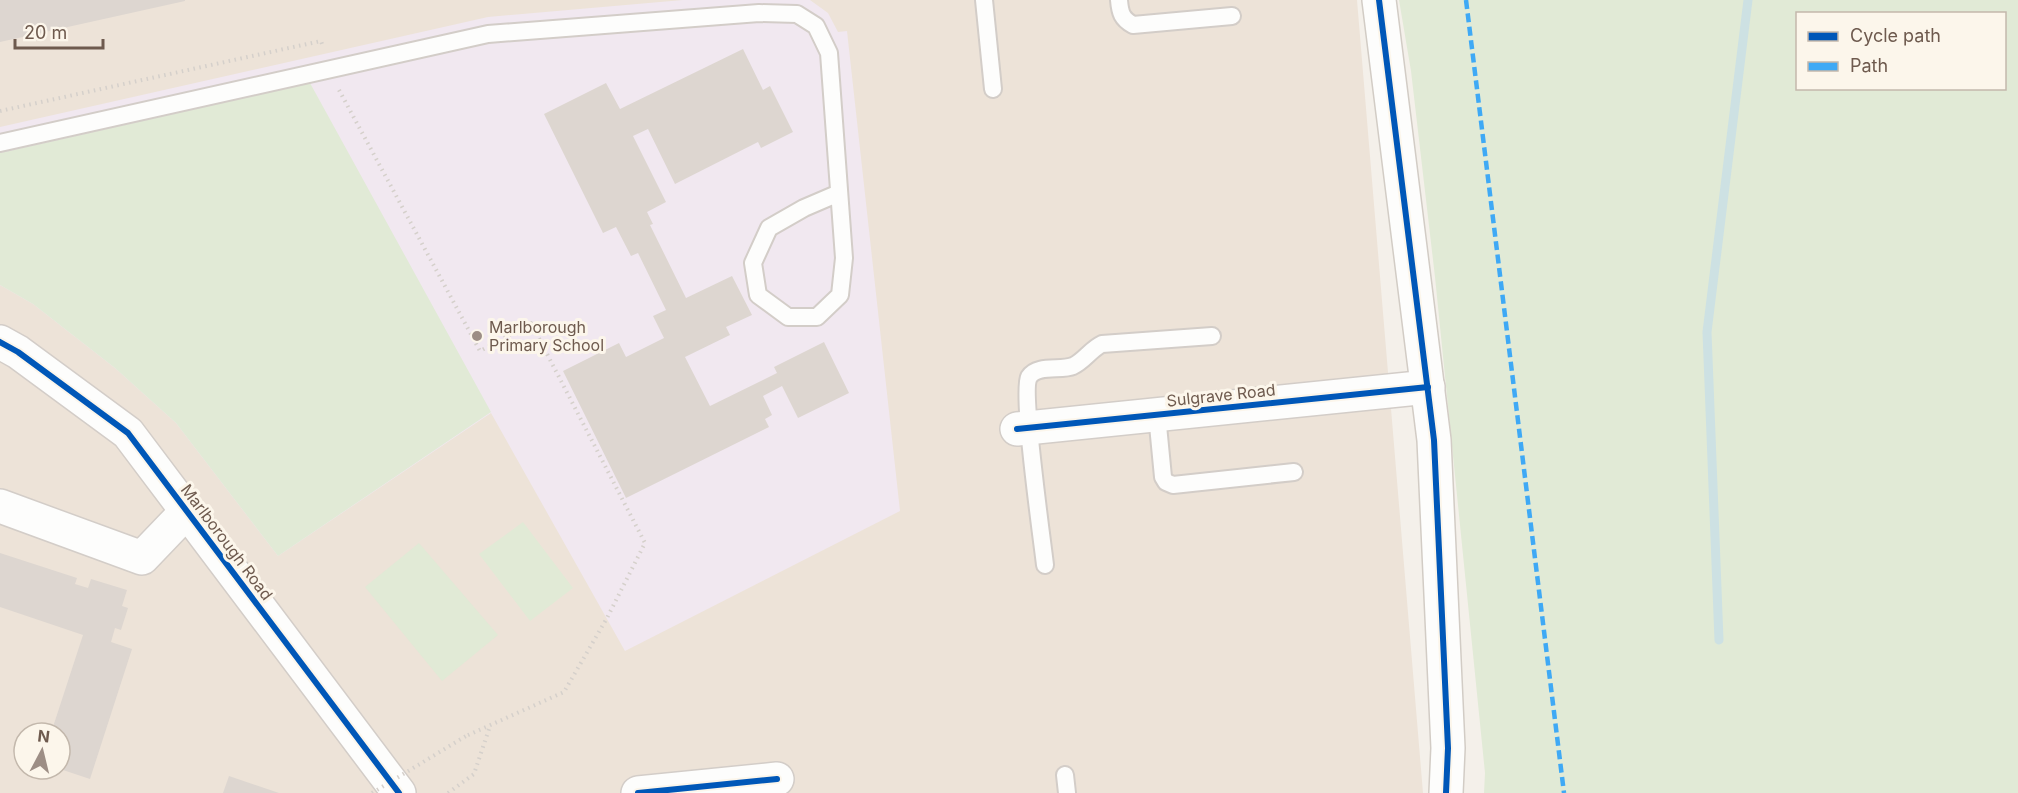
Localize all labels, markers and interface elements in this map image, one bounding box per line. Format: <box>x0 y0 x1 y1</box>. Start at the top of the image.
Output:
scale bar <box>15 12 104 50</box>
legend <box>1796 12 2006 90</box>
text: 20 m <box>24 22 67 43</box>
text: Cycle path <box>1850 25 1941 46</box>
text: Path <box>1850 55 1888 76</box>
place label: Marlborough Primary School <box>489 317 604 355</box>
marker: Marlborough Primary School <box>470 329 484 343</box>
street label: Sulgrave Road <box>1166 379 1276 411</box>
street label: Marlborough Road <box>177 480 277 604</box>
north arrow <box>12 721 72 781</box>
text: N <box>37 725 51 747</box>

